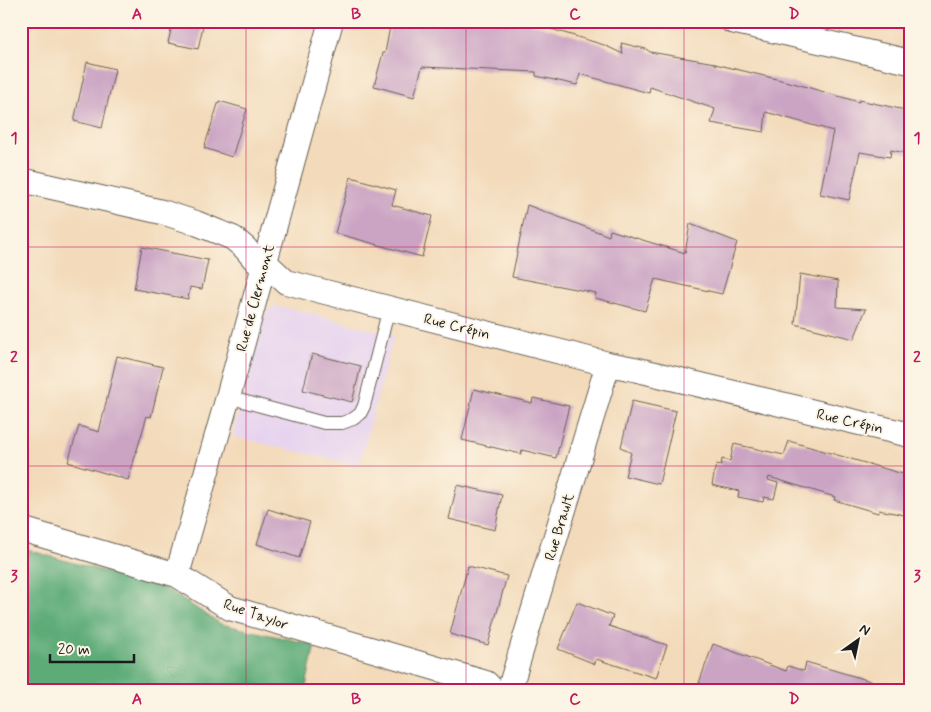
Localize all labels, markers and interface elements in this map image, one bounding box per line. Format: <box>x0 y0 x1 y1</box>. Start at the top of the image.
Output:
text: A <box>132 4 142 25</box>
text: B <box>351 4 361 25</box>
text: C <box>569 4 581 25</box>
text: D <box>788 4 800 25</box>
text: 1 <box>10 128 18 149</box>
text: 1 <box>913 128 921 149</box>
street label: Rue de Clermont <box>232 242 280 354</box>
street label: Rue Crépin <box>421 309 492 345</box>
text: 2 <box>10 347 18 368</box>
text: 2 <box>913 347 921 368</box>
street label: Rue Crépin <box>815 405 885 439</box>
street label: Rue Brault <box>540 491 580 563</box>
text: 3 <box>10 566 18 587</box>
text: 3 <box>913 566 921 587</box>
street label: Rue Taylor <box>221 595 291 635</box>
north arrow <box>834 614 884 664</box>
text: N <box>856 620 873 640</box>
scale bar <box>50 632 134 664</box>
text: 20 m <box>58 640 90 660</box>
text: A <box>132 689 142 710</box>
text: B <box>351 689 361 710</box>
text: C <box>569 689 581 710</box>
text: D <box>788 689 800 710</box>

